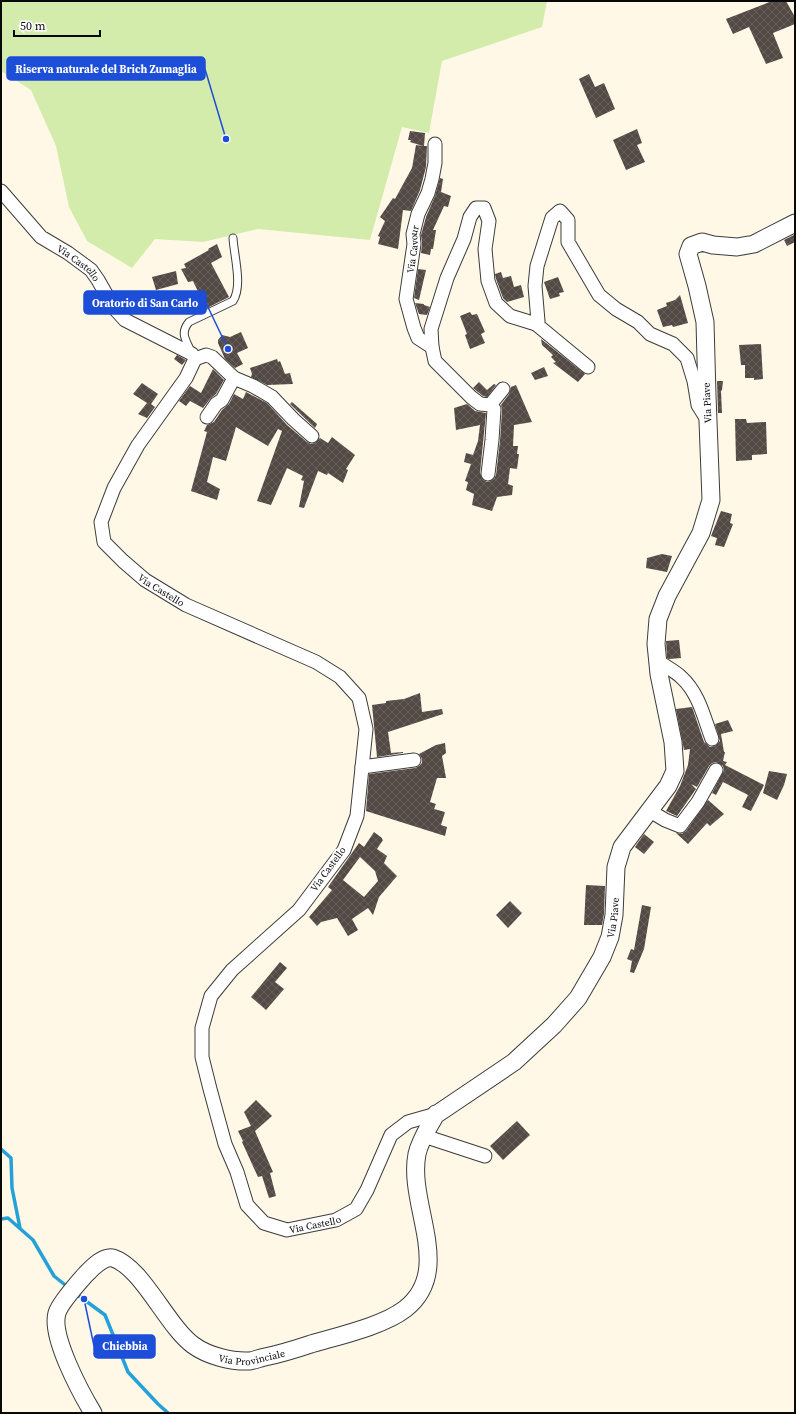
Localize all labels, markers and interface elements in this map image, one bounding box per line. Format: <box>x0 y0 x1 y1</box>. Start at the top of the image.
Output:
scale bar <box>14 12 100 38</box>
text: 50 m <box>20 18 46 34</box>
callout: Riserva naturale del Brich Zumaglia <box>7 57 205 80</box>
text: Riserva naturale del Brich Zumaglia <box>15 62 197 77</box>
street label: Via Cavour <box>403 223 422 274</box>
street label: Via Castello <box>55 242 104 284</box>
callout: Oratorio di San Carlo <box>84 291 206 314</box>
text: Oratorio di San Carlo <box>92 296 198 311</box>
street label: Via Piave <box>699 382 715 424</box>
street label: Via Castello <box>135 570 187 609</box>
street label: Via Castello <box>307 844 349 894</box>
street label: Via Piave <box>603 897 621 939</box>
street label: Via Castello <box>288 1212 344 1236</box>
callout: Chiebbia <box>94 1335 155 1358</box>
text: Chiebbia <box>102 1339 148 1354</box>
street label: Via Provinciale <box>217 1346 286 1368</box>

